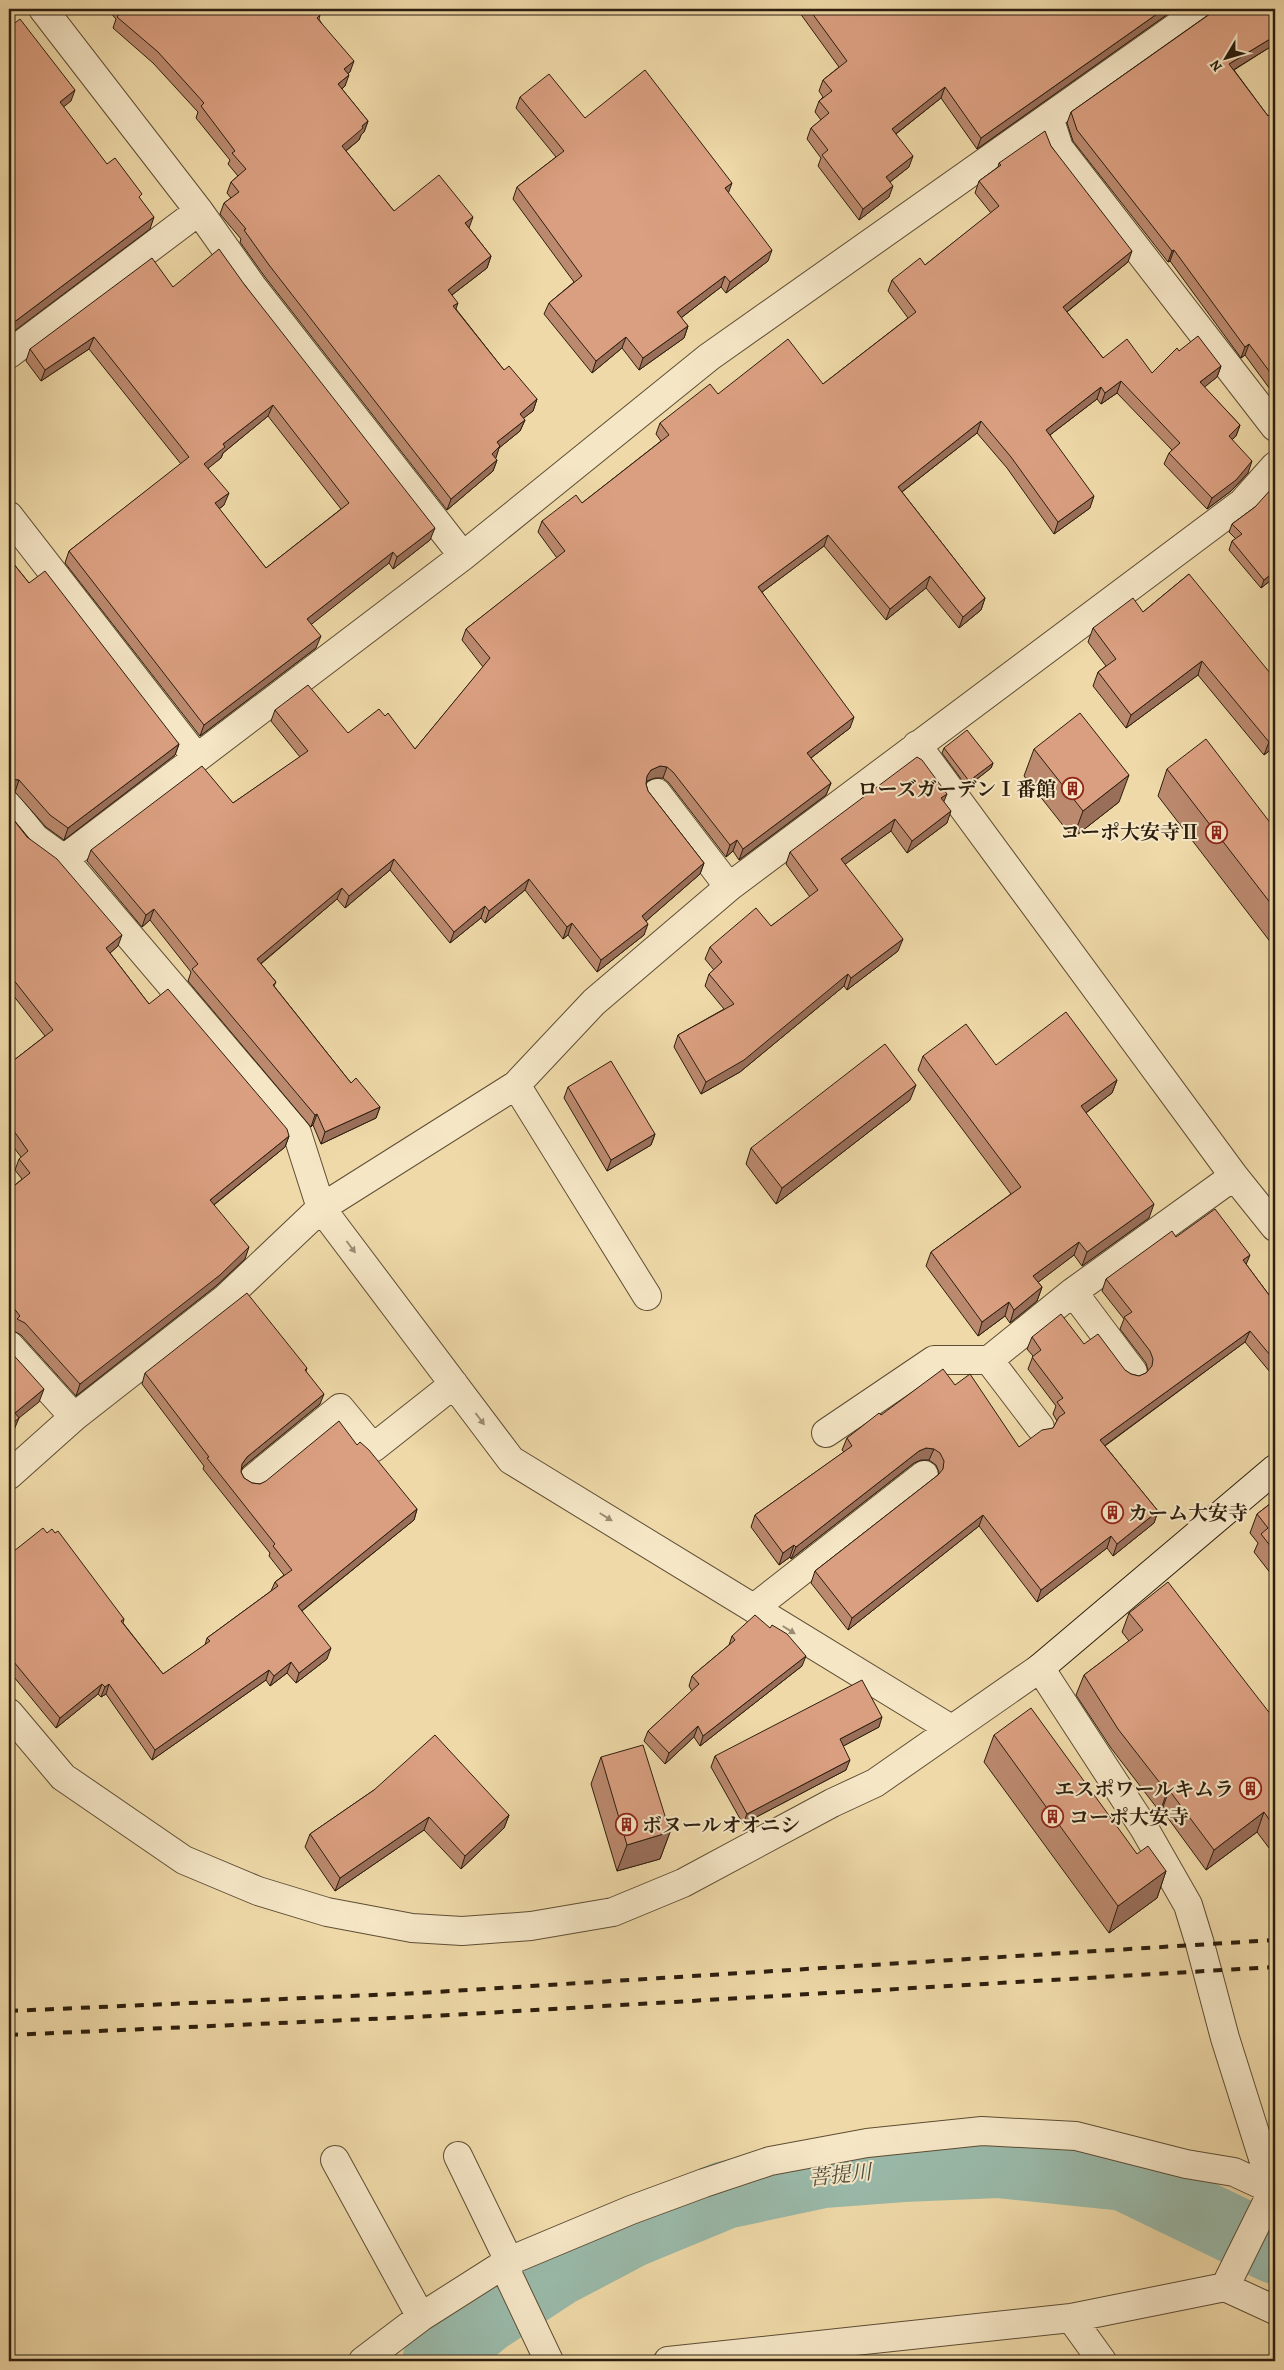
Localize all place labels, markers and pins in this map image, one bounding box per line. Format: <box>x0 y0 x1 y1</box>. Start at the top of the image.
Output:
place label: ローズガーデンⅠ番館 <box>857 776 1056 803</box>
building icon: ローズガーデンⅠ番館 <box>1060 777 1084 801</box>
place label: コーポ大安寺Ⅱ <box>1060 819 1200 846</box>
building icon: コーポ大安寺Ⅱ <box>1204 820 1228 844</box>
place label: カーム大安寺 <box>1128 1500 1248 1527</box>
building icon: カーム大安寺 <box>1100 1501 1124 1525</box>
place label: エスポワールキムラ <box>1055 1776 1234 1803</box>
building icon: エスポワールキムラ <box>1238 1777 1262 1801</box>
place label: コーポ大安寺 <box>1069 1804 1189 1831</box>
building icon: コーポ大安寺 <box>1041 1805 1065 1829</box>
place label: ボヌールオオニシ <box>642 1812 800 1839</box>
building icon: ボヌールオオニシ <box>614 1813 638 1837</box>

